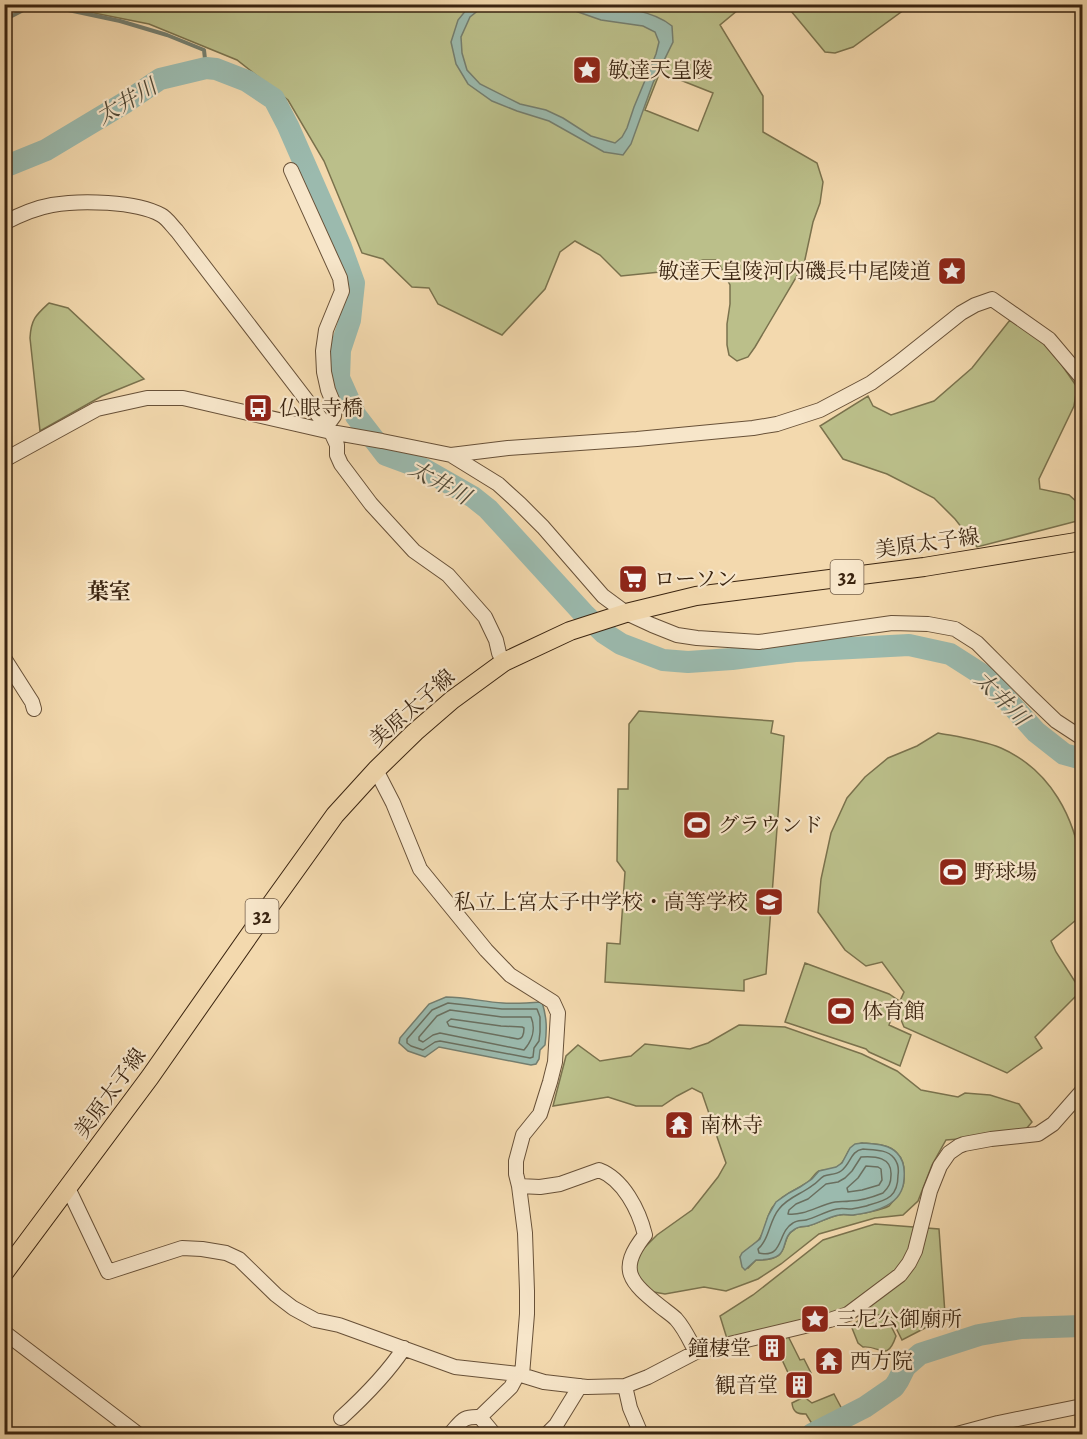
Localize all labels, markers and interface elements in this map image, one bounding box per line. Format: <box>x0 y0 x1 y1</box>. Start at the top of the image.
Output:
place icon: 敏達天皇陵 <box>571 54 603 86</box>
place label: 敏達天皇陵 <box>608 56 713 84</box>
water label: 太井川 <box>90 71 164 132</box>
place icon: 敏達天皇陵河内磯長中尾陵道 <box>936 255 968 287</box>
place label: 敏達天皇陵河内磯長中尾陵道 <box>658 257 931 285</box>
bus stop icon: 仏眼寺橋 <box>242 392 274 424</box>
place label: 仏眼寺橋 <box>279 394 363 422</box>
water label: 太井川 <box>403 454 477 513</box>
street label: 美原太子線 <box>873 522 981 564</box>
road number: 32 <box>830 560 864 594</box>
supermarket icon: ローソン <box>617 563 649 595</box>
place label: ローソン <box>654 565 737 593</box>
district label: 葉室 <box>87 577 131 607</box>
street label: 美原太子線 <box>363 663 461 753</box>
water label: 太井川 <box>967 665 1037 734</box>
sports icon: グラウンド <box>681 809 713 841</box>
place label: グラウンド <box>718 811 823 839</box>
sports icon: 野球場 <box>937 856 969 888</box>
place label: 野球場 <box>974 858 1037 886</box>
school or university icon: 私立上宮太子中学校・高等学校 <box>753 886 785 918</box>
place label: 私立上宮太子中学校・高等学校 <box>454 888 748 916</box>
road number: 32 <box>246 899 278 933</box>
sports icon: 体育館 <box>825 995 857 1027</box>
place label: 体育館 <box>862 997 925 1025</box>
street label: 美原太子線 <box>68 1042 152 1144</box>
temple icon: 南林寺 <box>663 1109 695 1141</box>
place label: 南林寺 <box>700 1111 763 1139</box>
place icon: 三尼公御廟所 <box>799 1303 831 1335</box>
place label: 三尼公御廟所 <box>836 1305 962 1333</box>
building icon: 鐘棲堂 <box>756 1332 788 1364</box>
place label: 鐘棲堂 <box>688 1334 751 1362</box>
temple icon: 西方院 <box>813 1345 845 1377</box>
place label: 西方院 <box>850 1347 913 1375</box>
building icon: 観音堂 <box>783 1369 815 1401</box>
place label: 観音堂 <box>715 1371 778 1399</box>

